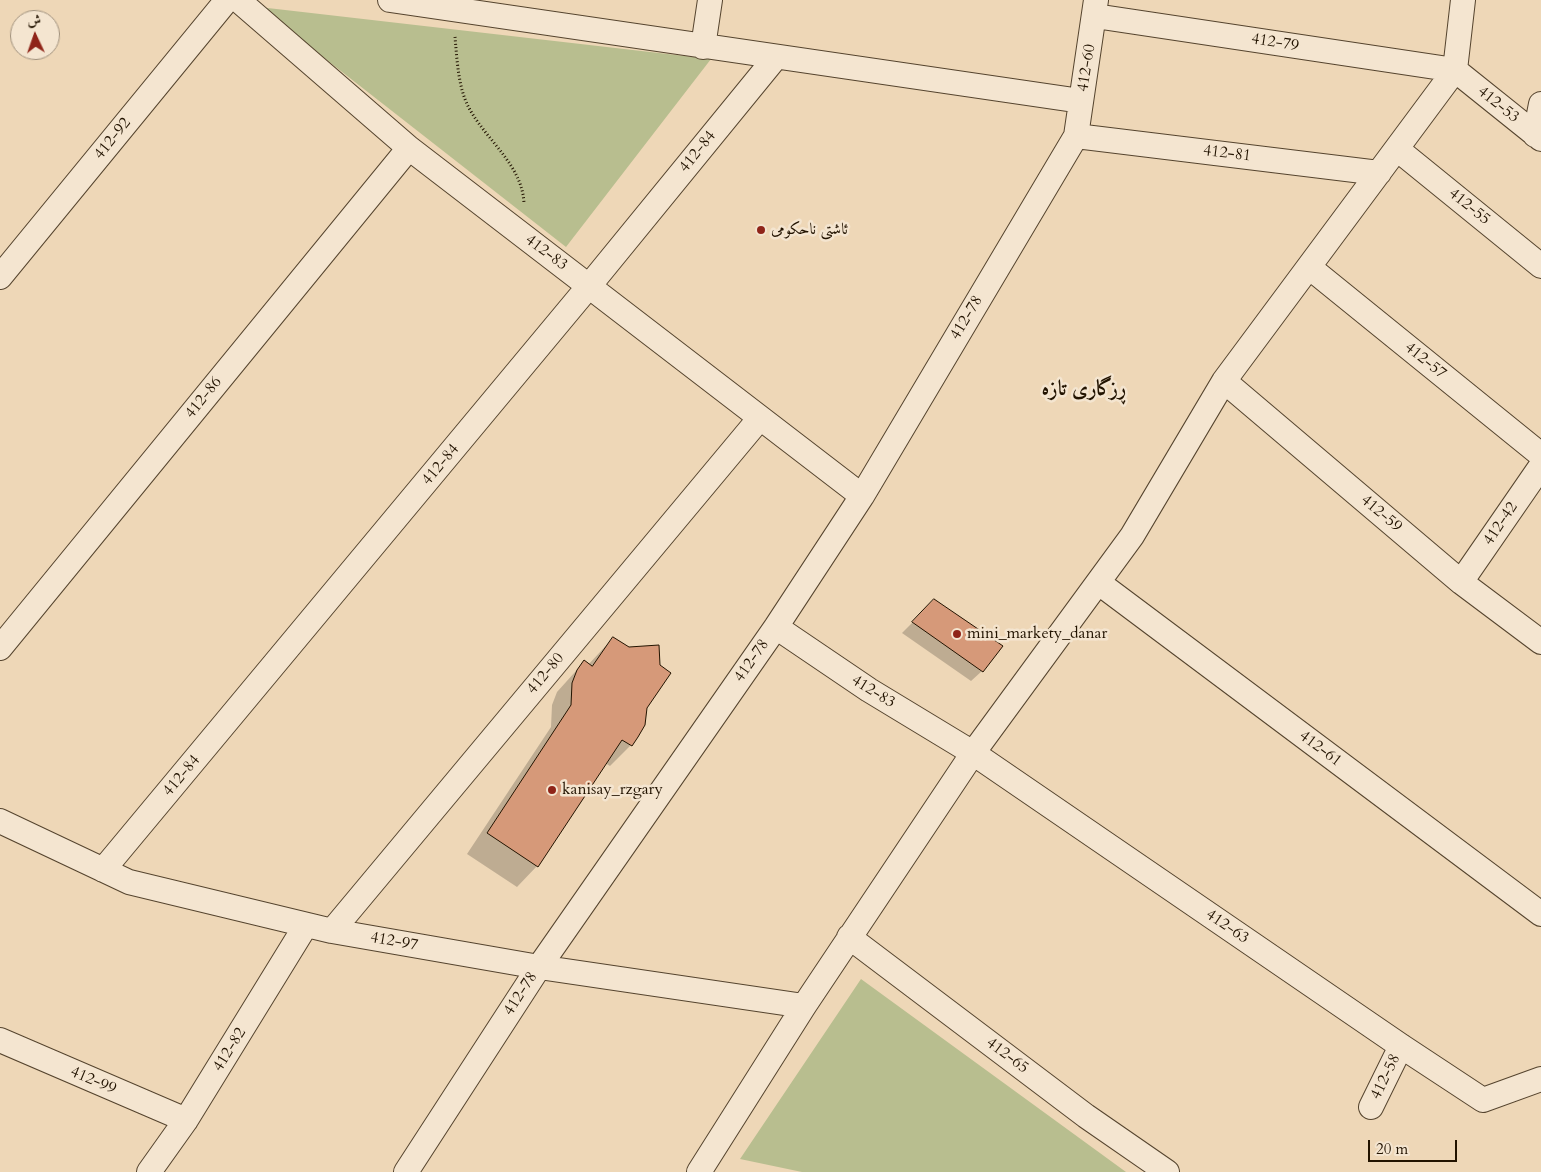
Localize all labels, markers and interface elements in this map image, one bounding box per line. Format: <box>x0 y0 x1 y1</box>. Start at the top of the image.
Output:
north arrow <box>10 10 60 60</box>
text: ش <box>27 11 42 30</box>
street label: 412-79 <box>1250 30 1300 56</box>
street label: 412-60 <box>1074 43 1100 93</box>
street label: 412-53 <box>1473 82 1523 128</box>
street label: 412-92 <box>90 114 136 164</box>
street label: 412-84 <box>675 127 721 177</box>
street label: 412-81 <box>1202 142 1252 166</box>
street label: 412-55 <box>1444 184 1494 230</box>
place label: ئاشتی ناحکومی <box>771 220 848 240</box>
marker: ئاشتی ناحکومی <box>755 224 767 236</box>
street label: 412-83 <box>521 231 571 275</box>
street label: 412-78 <box>946 292 988 344</box>
street label: 412-57 <box>1400 338 1450 384</box>
street label: 412-86 <box>181 373 227 423</box>
district label: ڕزگاری تازە <box>1042 377 1126 403</box>
street label: 412-84 <box>418 440 464 490</box>
street label: 412-59 <box>1356 491 1406 537</box>
street label: 412-42 <box>1480 499 1522 549</box>
place label: mini_markety_danar <box>967 624 1107 644</box>
marker: mini_markety_danar <box>951 628 963 640</box>
street label: 412-78 <box>730 636 774 686</box>
street label: 412-80 <box>523 649 569 699</box>
street label: 412-83 <box>848 671 898 713</box>
street label: 412-61 <box>1295 727 1345 771</box>
street label: 412-84 <box>159 751 205 801</box>
place label: kanisay_rzgary <box>562 780 663 800</box>
marker: kanisay_rzgary <box>546 784 558 796</box>
street label: 412-63 <box>1202 906 1252 948</box>
street label: 412-97 <box>369 928 419 956</box>
street label: 412-78 <box>500 969 542 1019</box>
street label: 412-82 <box>209 1025 251 1075</box>
street label: 412-65 <box>982 1034 1032 1078</box>
street label: 412-58 <box>1367 1051 1405 1103</box>
street label: 412-99 <box>67 1063 119 1099</box>
scale bar <box>1371 1130 1460 1162</box>
text: 20 m <box>1376 1139 1408 1159</box>

